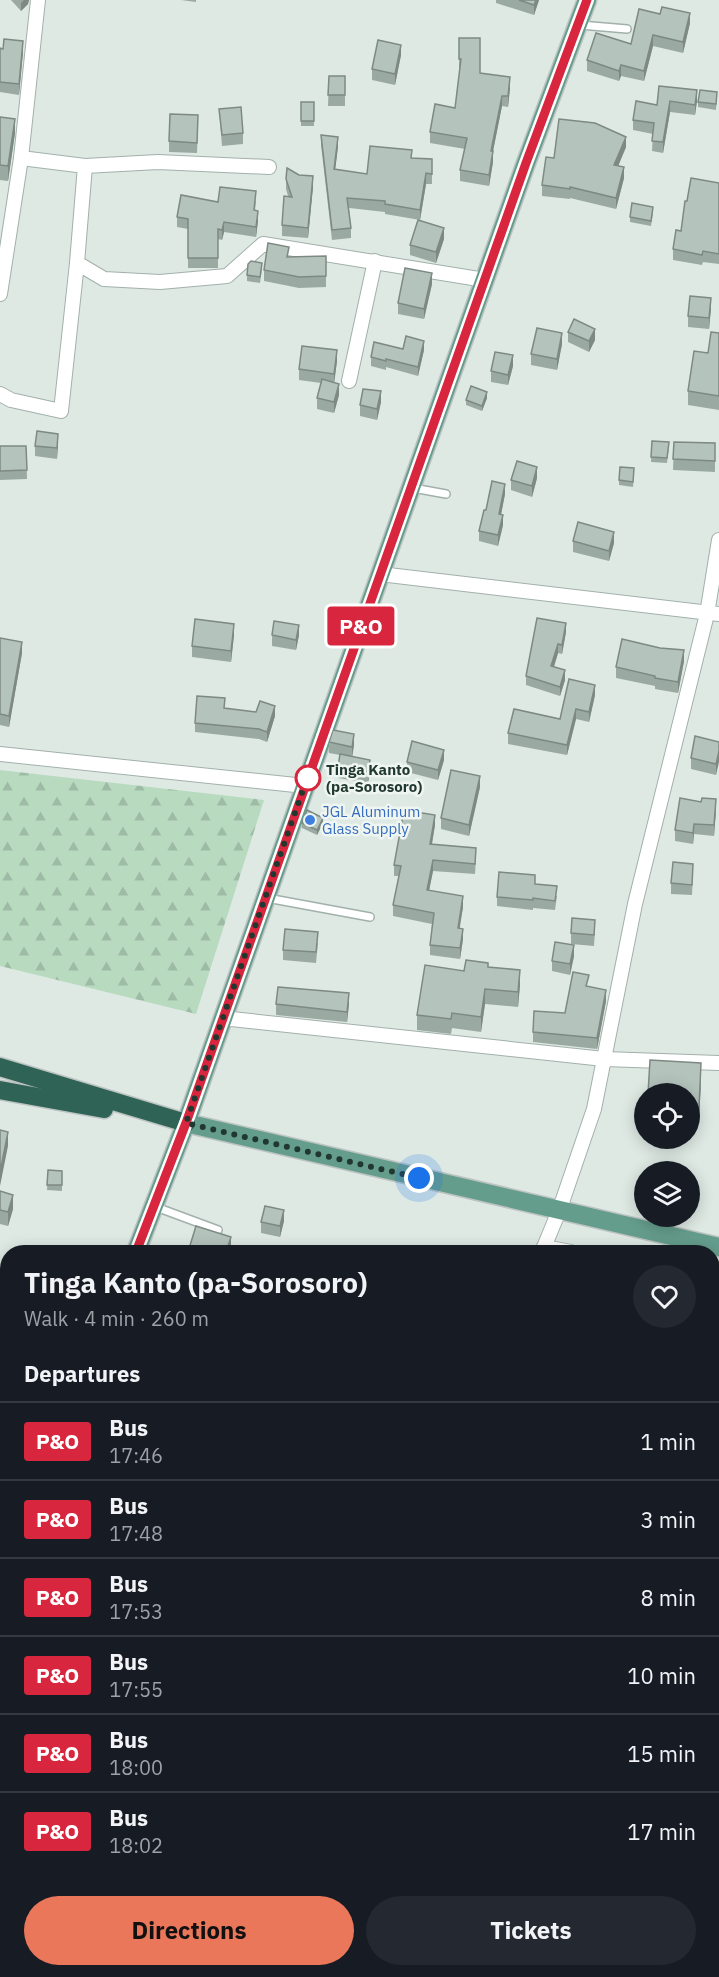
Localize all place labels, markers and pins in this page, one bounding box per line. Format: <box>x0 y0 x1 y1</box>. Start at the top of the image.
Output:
place label: Tinga Kanto (pa-Sorosoro) <box>326 760 422 796</box>
marker: Tinga Kanto (pa-Sorosoro) <box>295 765 321 791</box>
place label: JGL Aluminum Glass Supply <box>322 802 420 838</box>
marker: JGL Aluminum Glass Supply <box>303 813 317 827</box>

